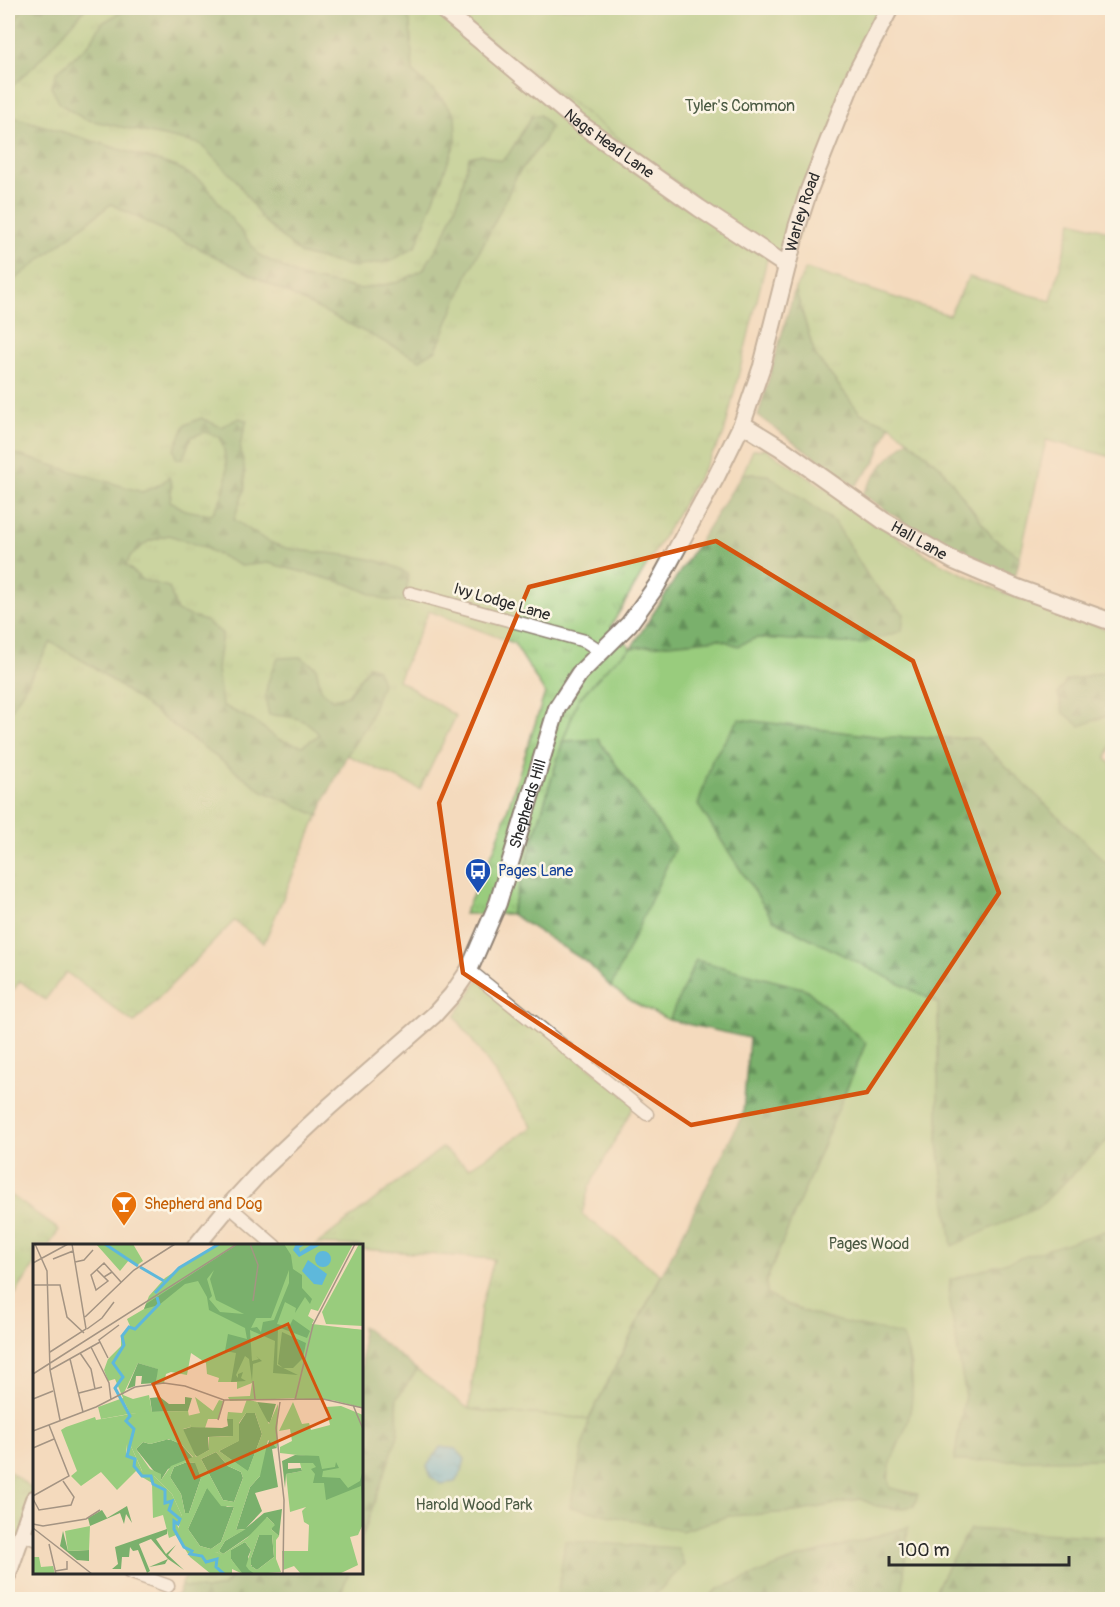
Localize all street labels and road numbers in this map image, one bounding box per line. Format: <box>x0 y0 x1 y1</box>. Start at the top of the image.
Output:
street label: Nags Head Lane <box>560 105 658 183</box>
street label: Warley Road <box>781 170 825 254</box>
street label: Hall Lane <box>887 517 951 565</box>
street label: Ivy Lodge Lane <box>451 579 553 625</box>
street label: Shepherds Hill <box>505 757 551 851</box>

